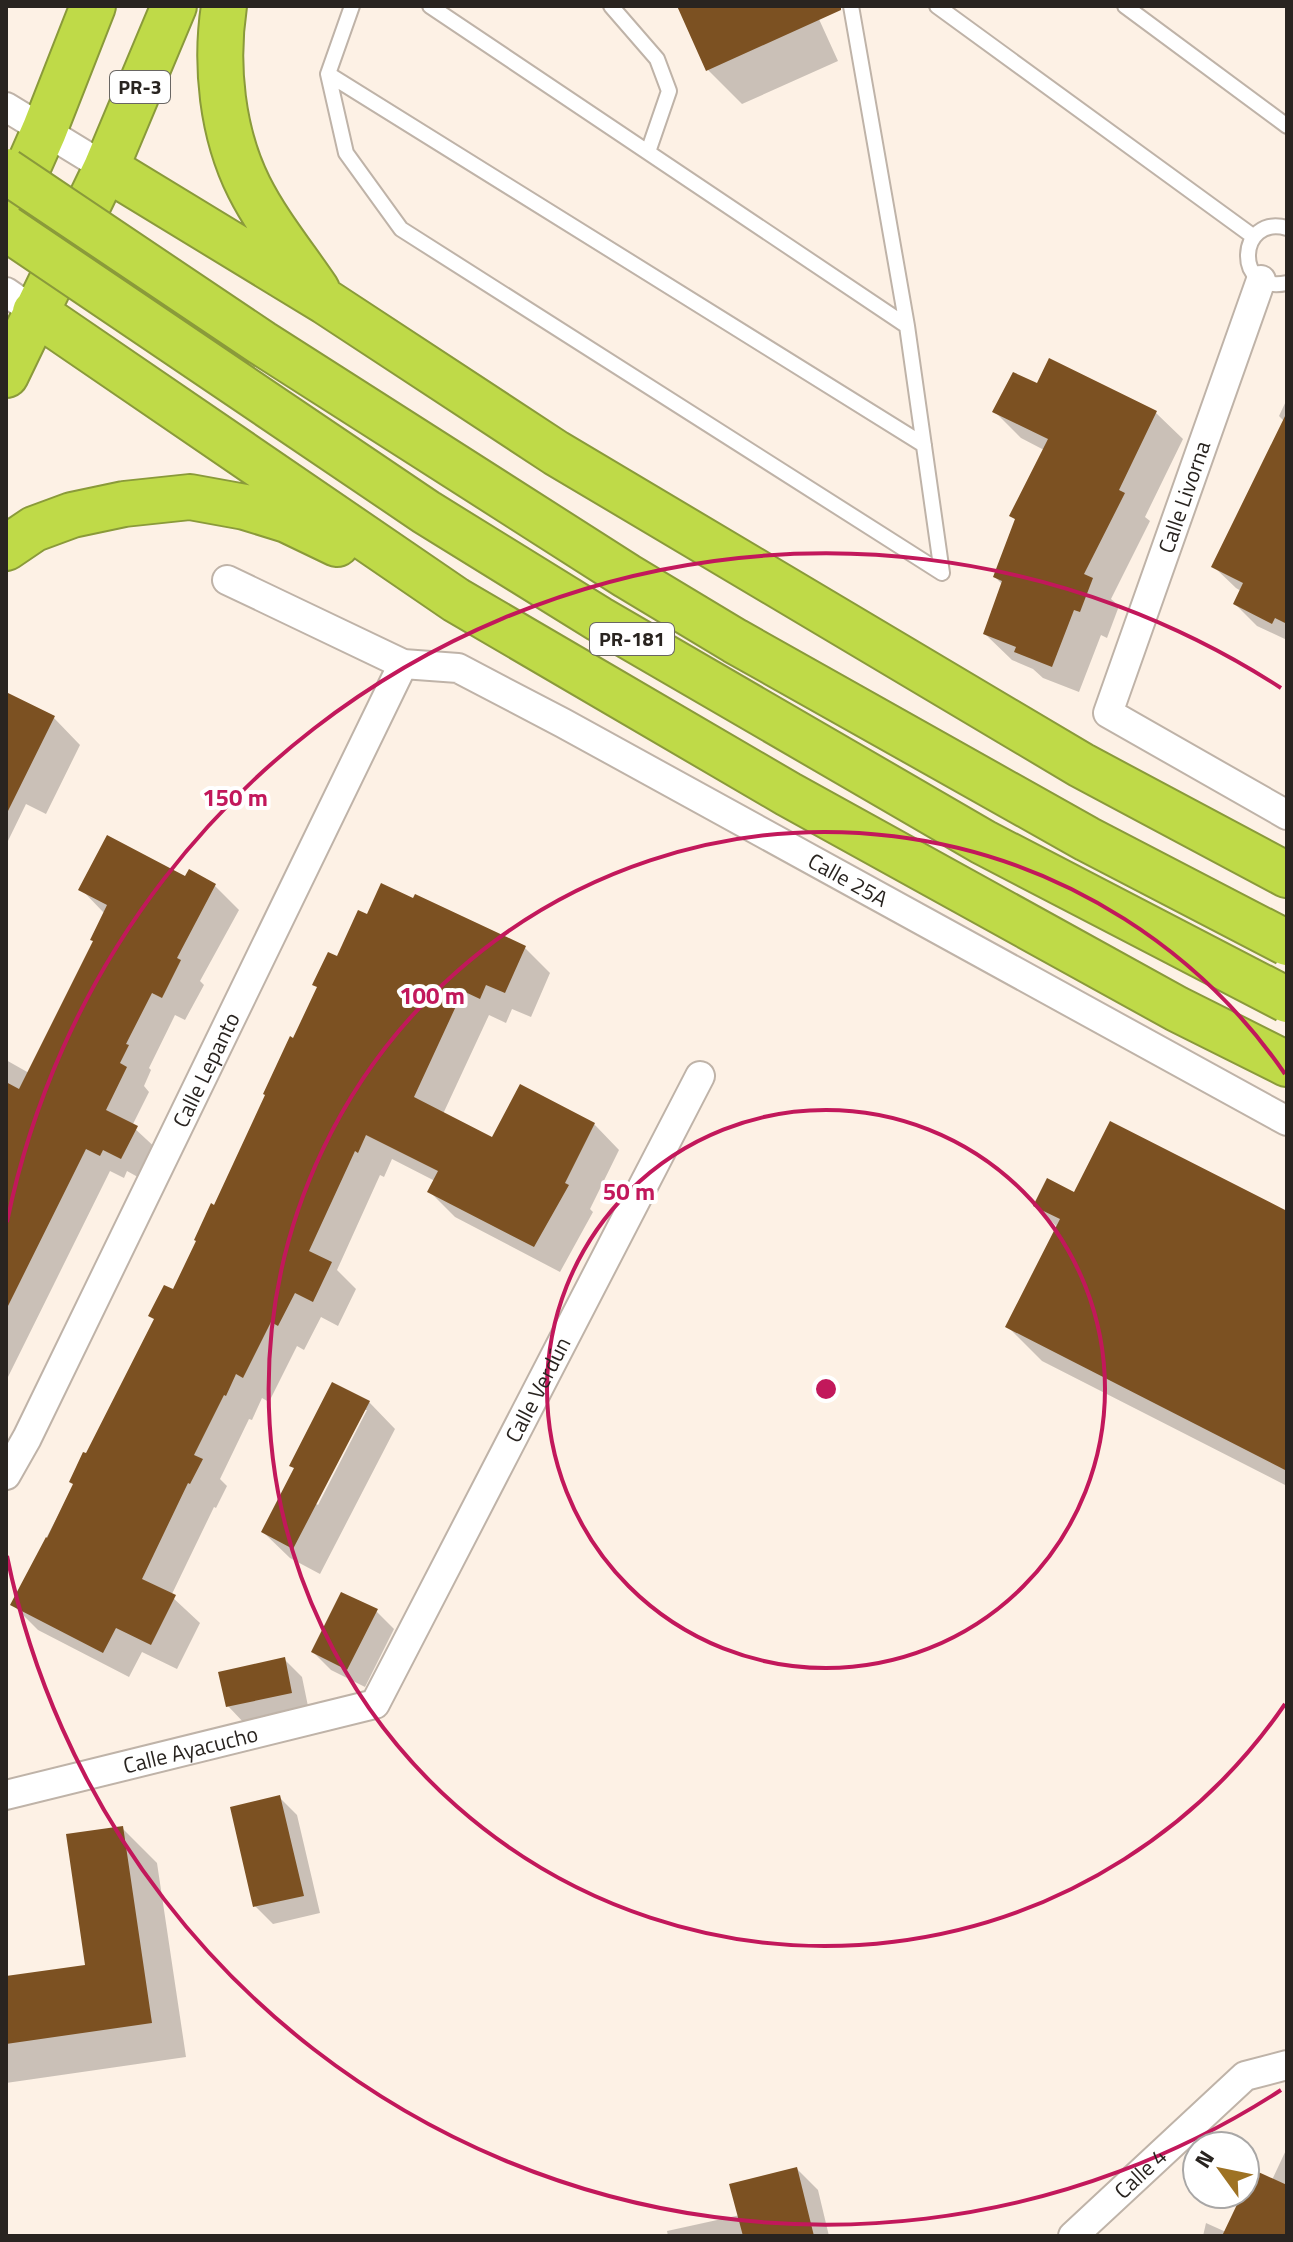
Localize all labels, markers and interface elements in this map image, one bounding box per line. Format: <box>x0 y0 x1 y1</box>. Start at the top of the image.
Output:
road number: PR-3 <box>110 71 170 103</box>
street label: Calle Livorna <box>1149 436 1219 558</box>
road number: PR-181 <box>590 623 674 655</box>
text: 150 m <box>202 779 268 815</box>
street label: Calle 25A <box>802 844 894 916</box>
text: 100 m <box>399 977 465 1013</box>
street label: Calle Lepanto <box>163 1006 248 1133</box>
text: 50 m <box>603 1173 655 1209</box>
street label: Calle Verdún <box>496 1331 579 1448</box>
centre of rings <box>812 1375 840 1403</box>
street label: Calle Ayacucho <box>120 1717 261 1782</box>
north arrow <box>1181 2130 1261 2210</box>
street label: Calle 4 <box>1106 2140 1174 2207</box>
text: N <box>1186 2143 1223 2175</box>

